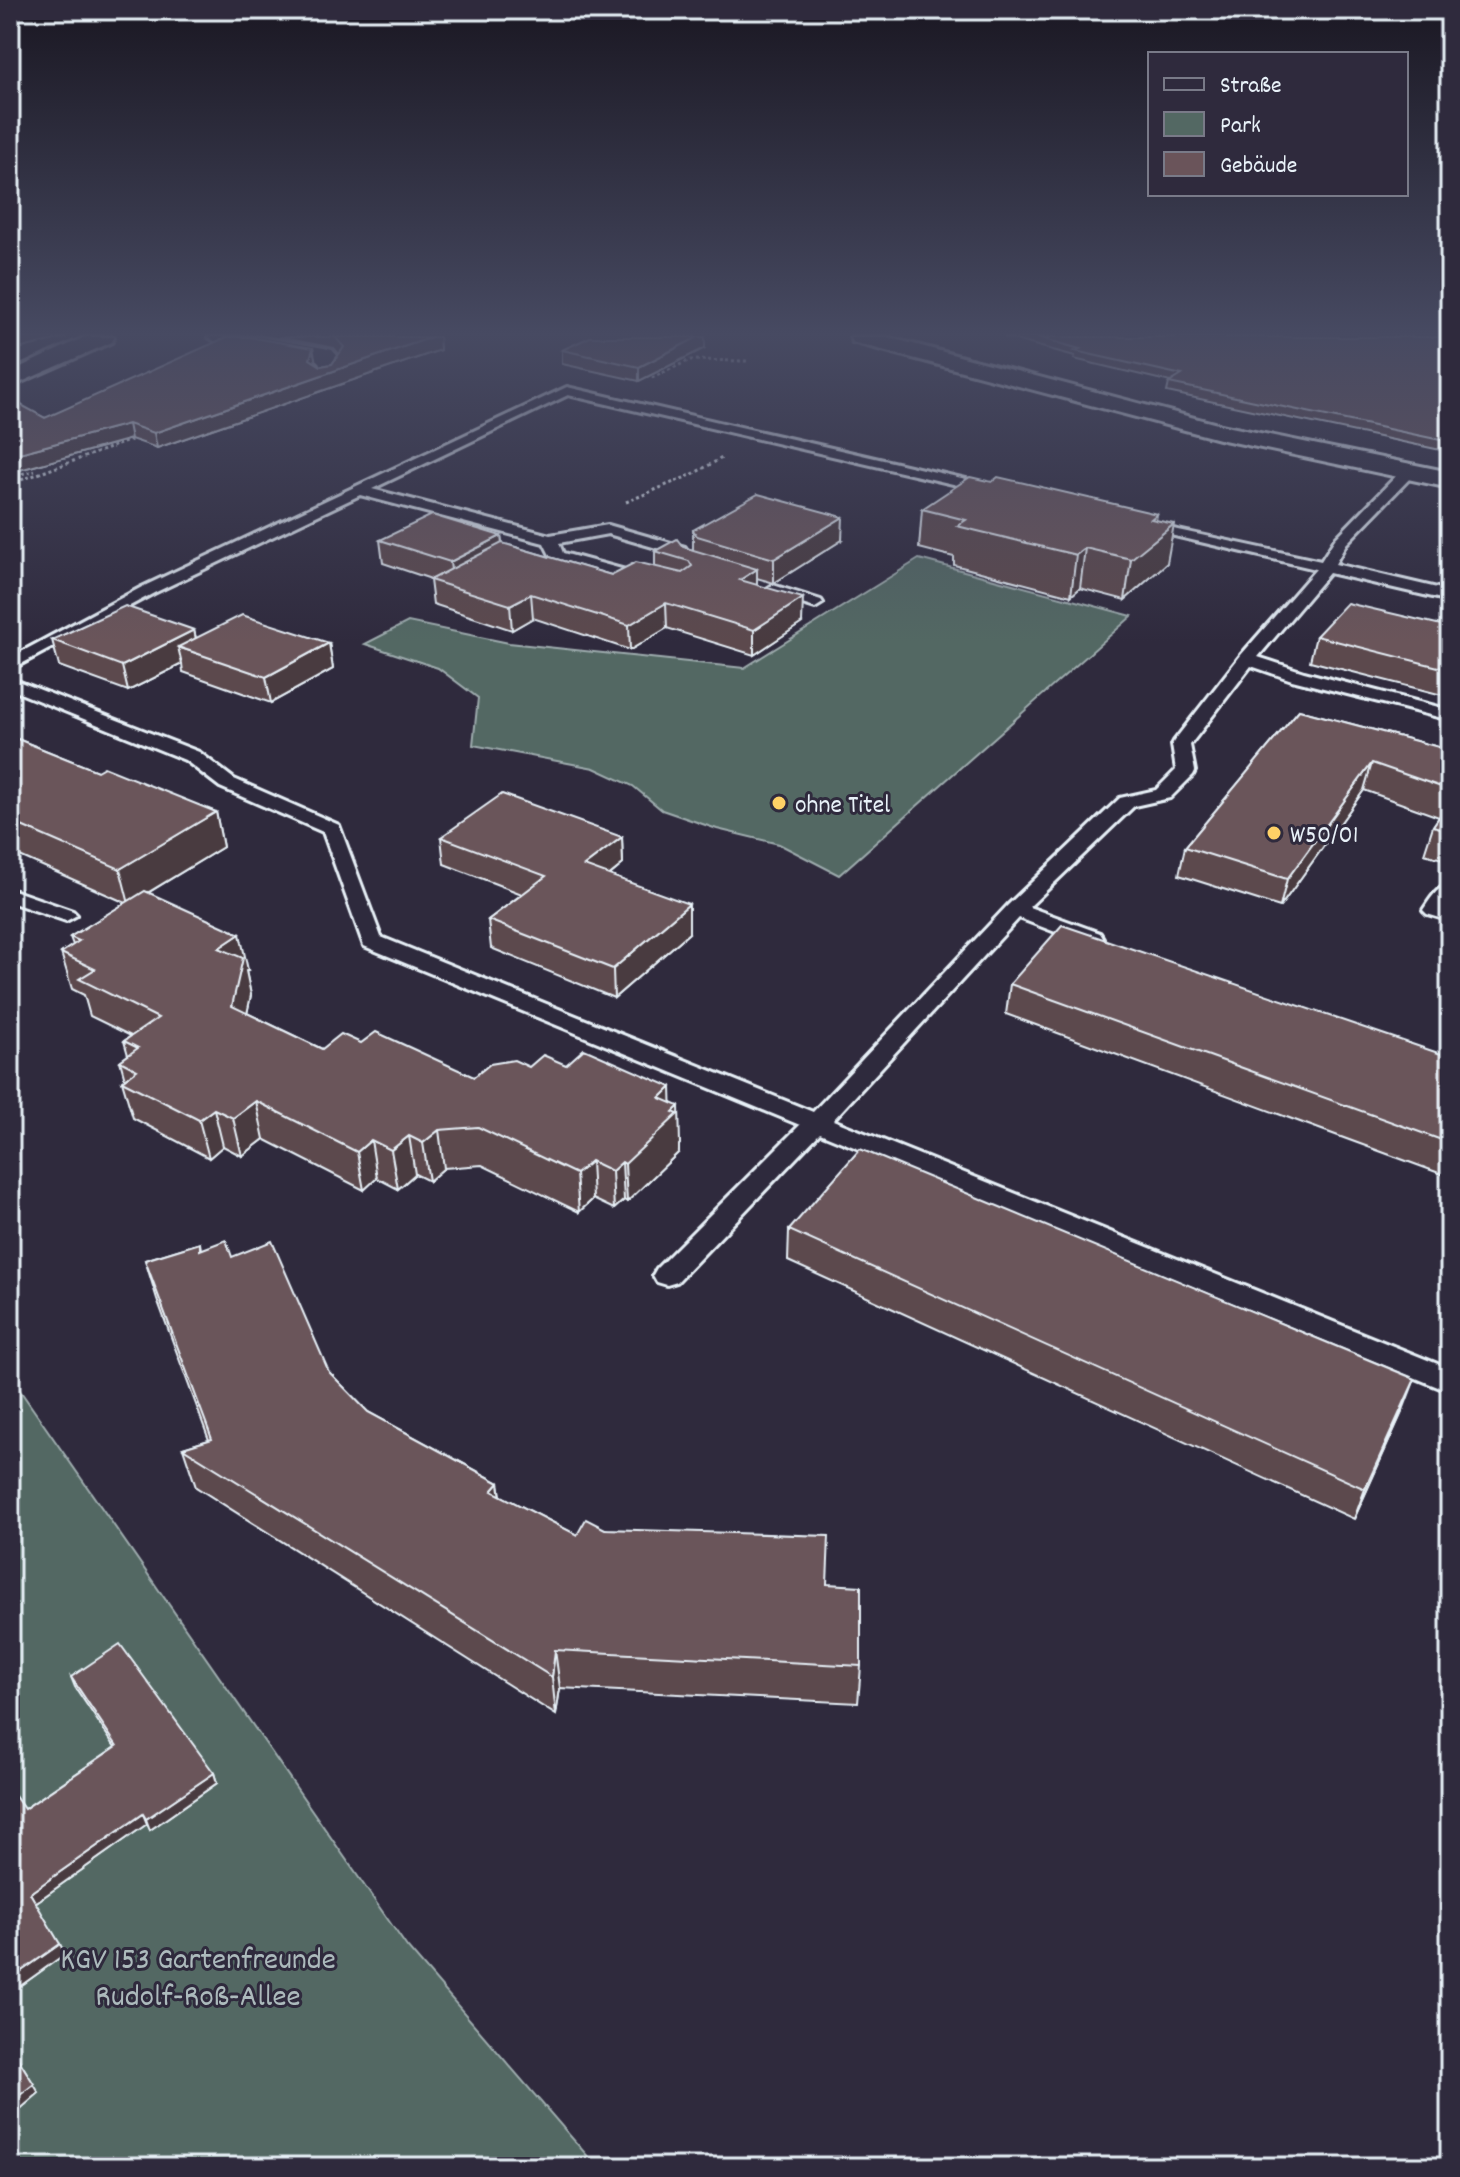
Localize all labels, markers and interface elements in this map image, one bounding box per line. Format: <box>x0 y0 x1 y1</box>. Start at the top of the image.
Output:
legend <box>1148 52 1408 196</box>
text: Straße <box>1220 70 1282 104</box>
text: Park <box>1220 110 1261 144</box>
text: Gebäude <box>1220 150 1297 184</box>
place label: ohne Titel <box>795 788 890 825</box>
marker: ohne Titel <box>770 794 788 812</box>
place label: W50/01 <box>1290 818 1358 855</box>
marker: W50/01 <box>1265 824 1283 842</box>
park label: KGV 153 Gartenfreunde Rudolf-Roß-Allee <box>60 1939 336 2022</box>

